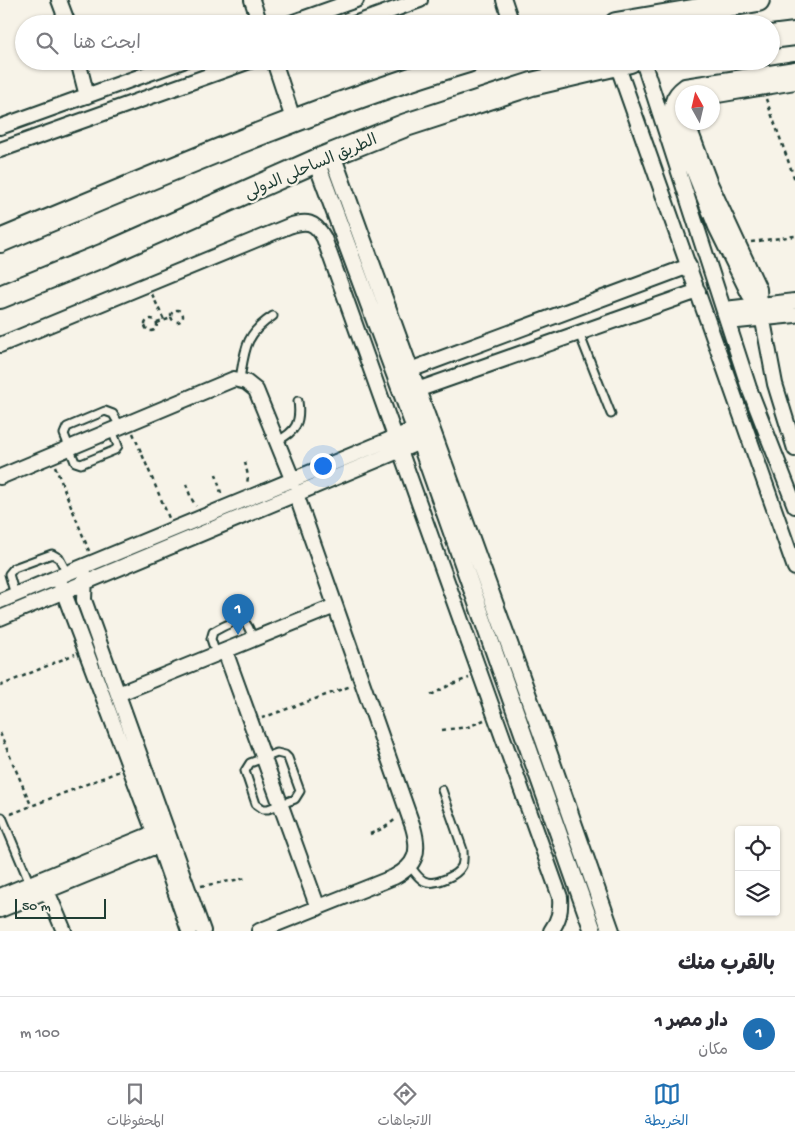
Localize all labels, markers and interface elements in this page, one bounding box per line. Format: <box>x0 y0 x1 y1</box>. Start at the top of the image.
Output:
search box <box>15 15 780 70</box>
icon: search <box>33 29 61 57</box>
text: ابحث هنا <box>73 33 141 56</box>
north arrow <box>675 85 720 130</box>
street label: الطريق الساحلى الدولى <box>242 132 380 205</box>
your location <box>310 453 336 479</box>
pin: 1 <box>222 594 254 635</box>
map controls <box>735 826 780 916</box>
button: locate <box>735 826 780 871</box>
button: layers <box>735 871 780 916</box>
scale bar <box>15 896 106 919</box>
text: 50 m <box>22 899 51 916</box>
text: بالقرب منك <box>678 953 775 978</box>
text: دار مصر 1 <box>655 1011 728 1034</box>
text: 100 m <box>20 1025 60 1044</box>
text: 1 <box>756 1025 762 1044</box>
text: مكان <box>698 1042 728 1061</box>
tab: المحفوظات <box>107 1080 164 1133</box>
tab: الاتجاهات <box>377 1080 432 1133</box>
tab: الخريطة <box>645 1080 688 1133</box>

